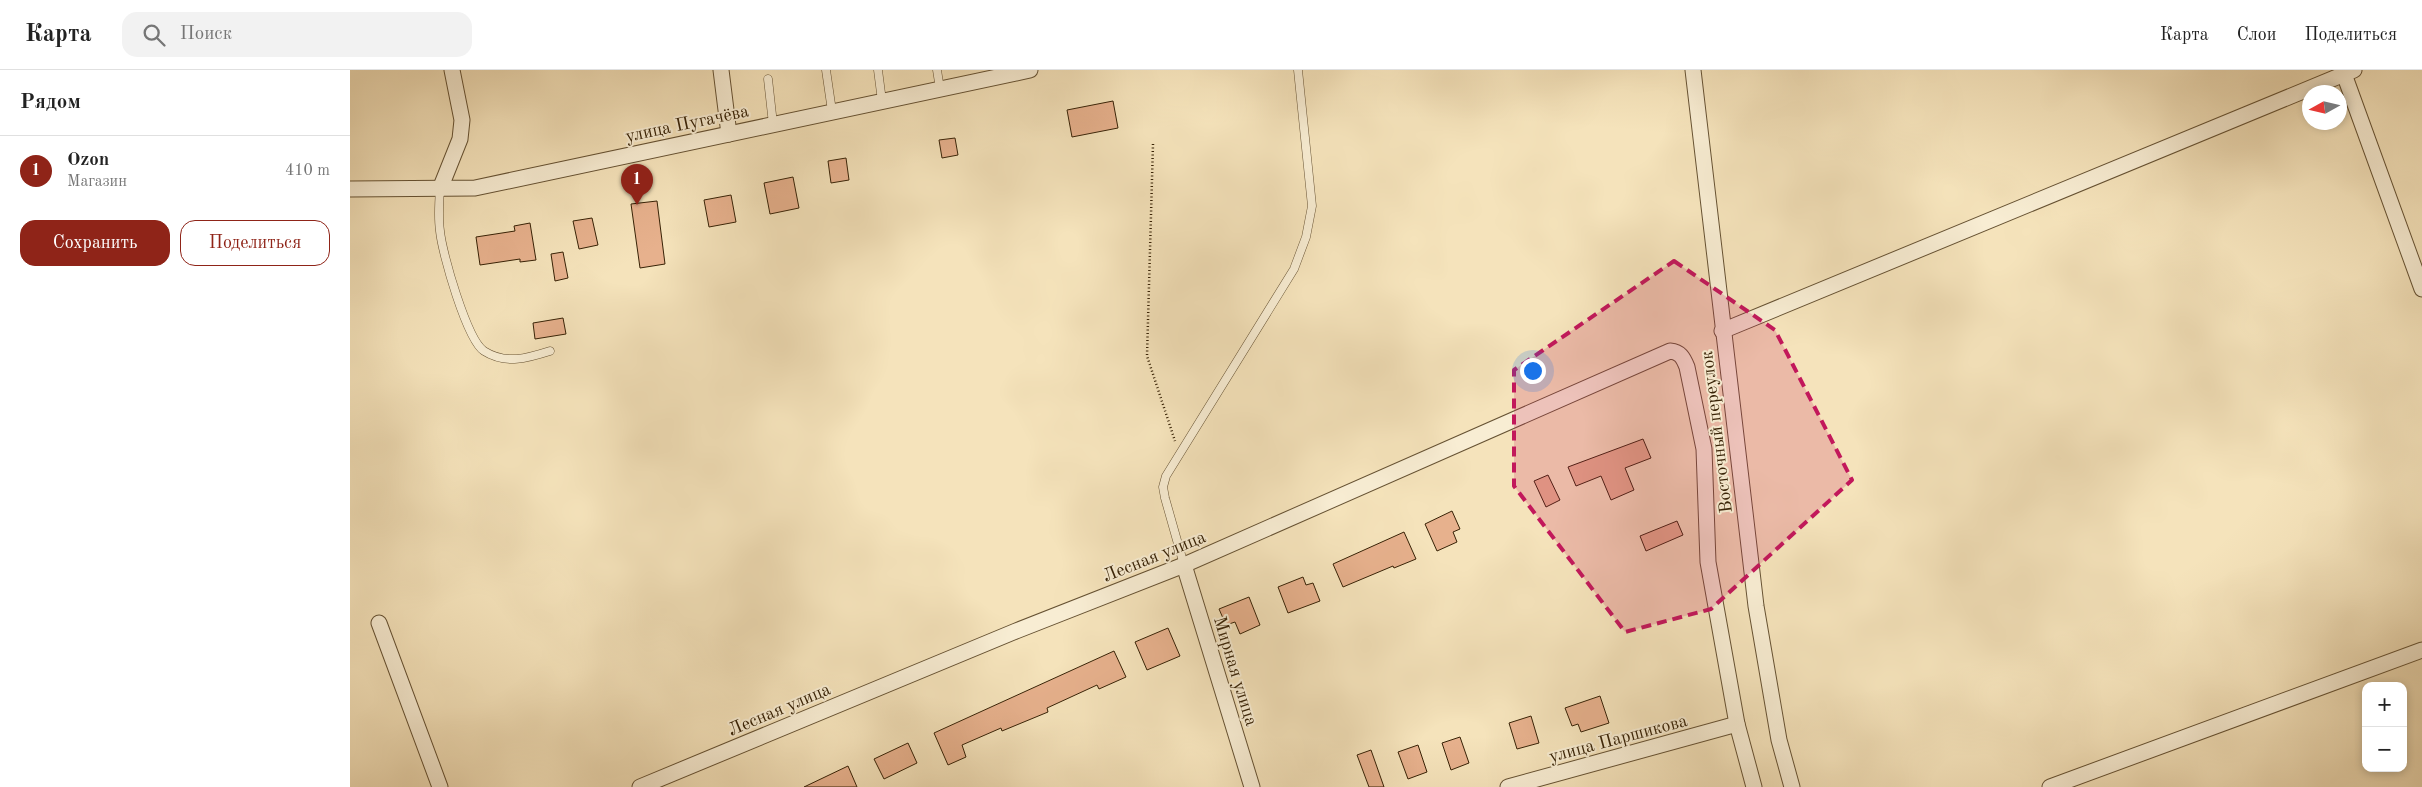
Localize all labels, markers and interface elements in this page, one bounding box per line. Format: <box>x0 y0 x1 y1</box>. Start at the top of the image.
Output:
search box <box>122 12 472 57</box>
icon: search <box>140 21 168 49</box>
text: Карта <box>25 23 92 47</box>
text: Поиск <box>180 25 232 44</box>
text: Карта <box>2160 26 2209 44</box>
text: Слои <box>2237 26 2276 44</box>
text: Поделиться <box>2304 26 2397 44</box>
north arrow <box>2302 85 2347 130</box>
text: Рядом <box>20 92 81 113</box>
street label: улица Пугачёва <box>624 102 751 146</box>
text: Ozon <box>67 151 109 170</box>
text: 1 <box>31 163 41 179</box>
text: 410 m <box>285 163 330 179</box>
pin: 1 <box>621 164 653 205</box>
text: Магазин <box>67 174 127 190</box>
button: Сохранить <box>20 220 170 266</box>
button: Поделиться <box>180 220 330 266</box>
street label: Восточный переулок <box>1698 350 1736 514</box>
your location <box>1520 358 1546 384</box>
street label: Лесная улица <box>1100 528 1209 586</box>
street label: Мирная улица <box>1210 614 1260 728</box>
street label: Лесная улица <box>726 680 833 740</box>
map controls <box>2362 682 2407 772</box>
button: + <box>2362 682 2407 727</box>
street label: улица Паршикова <box>1547 712 1689 766</box>
button: − <box>2362 727 2407 772</box>

